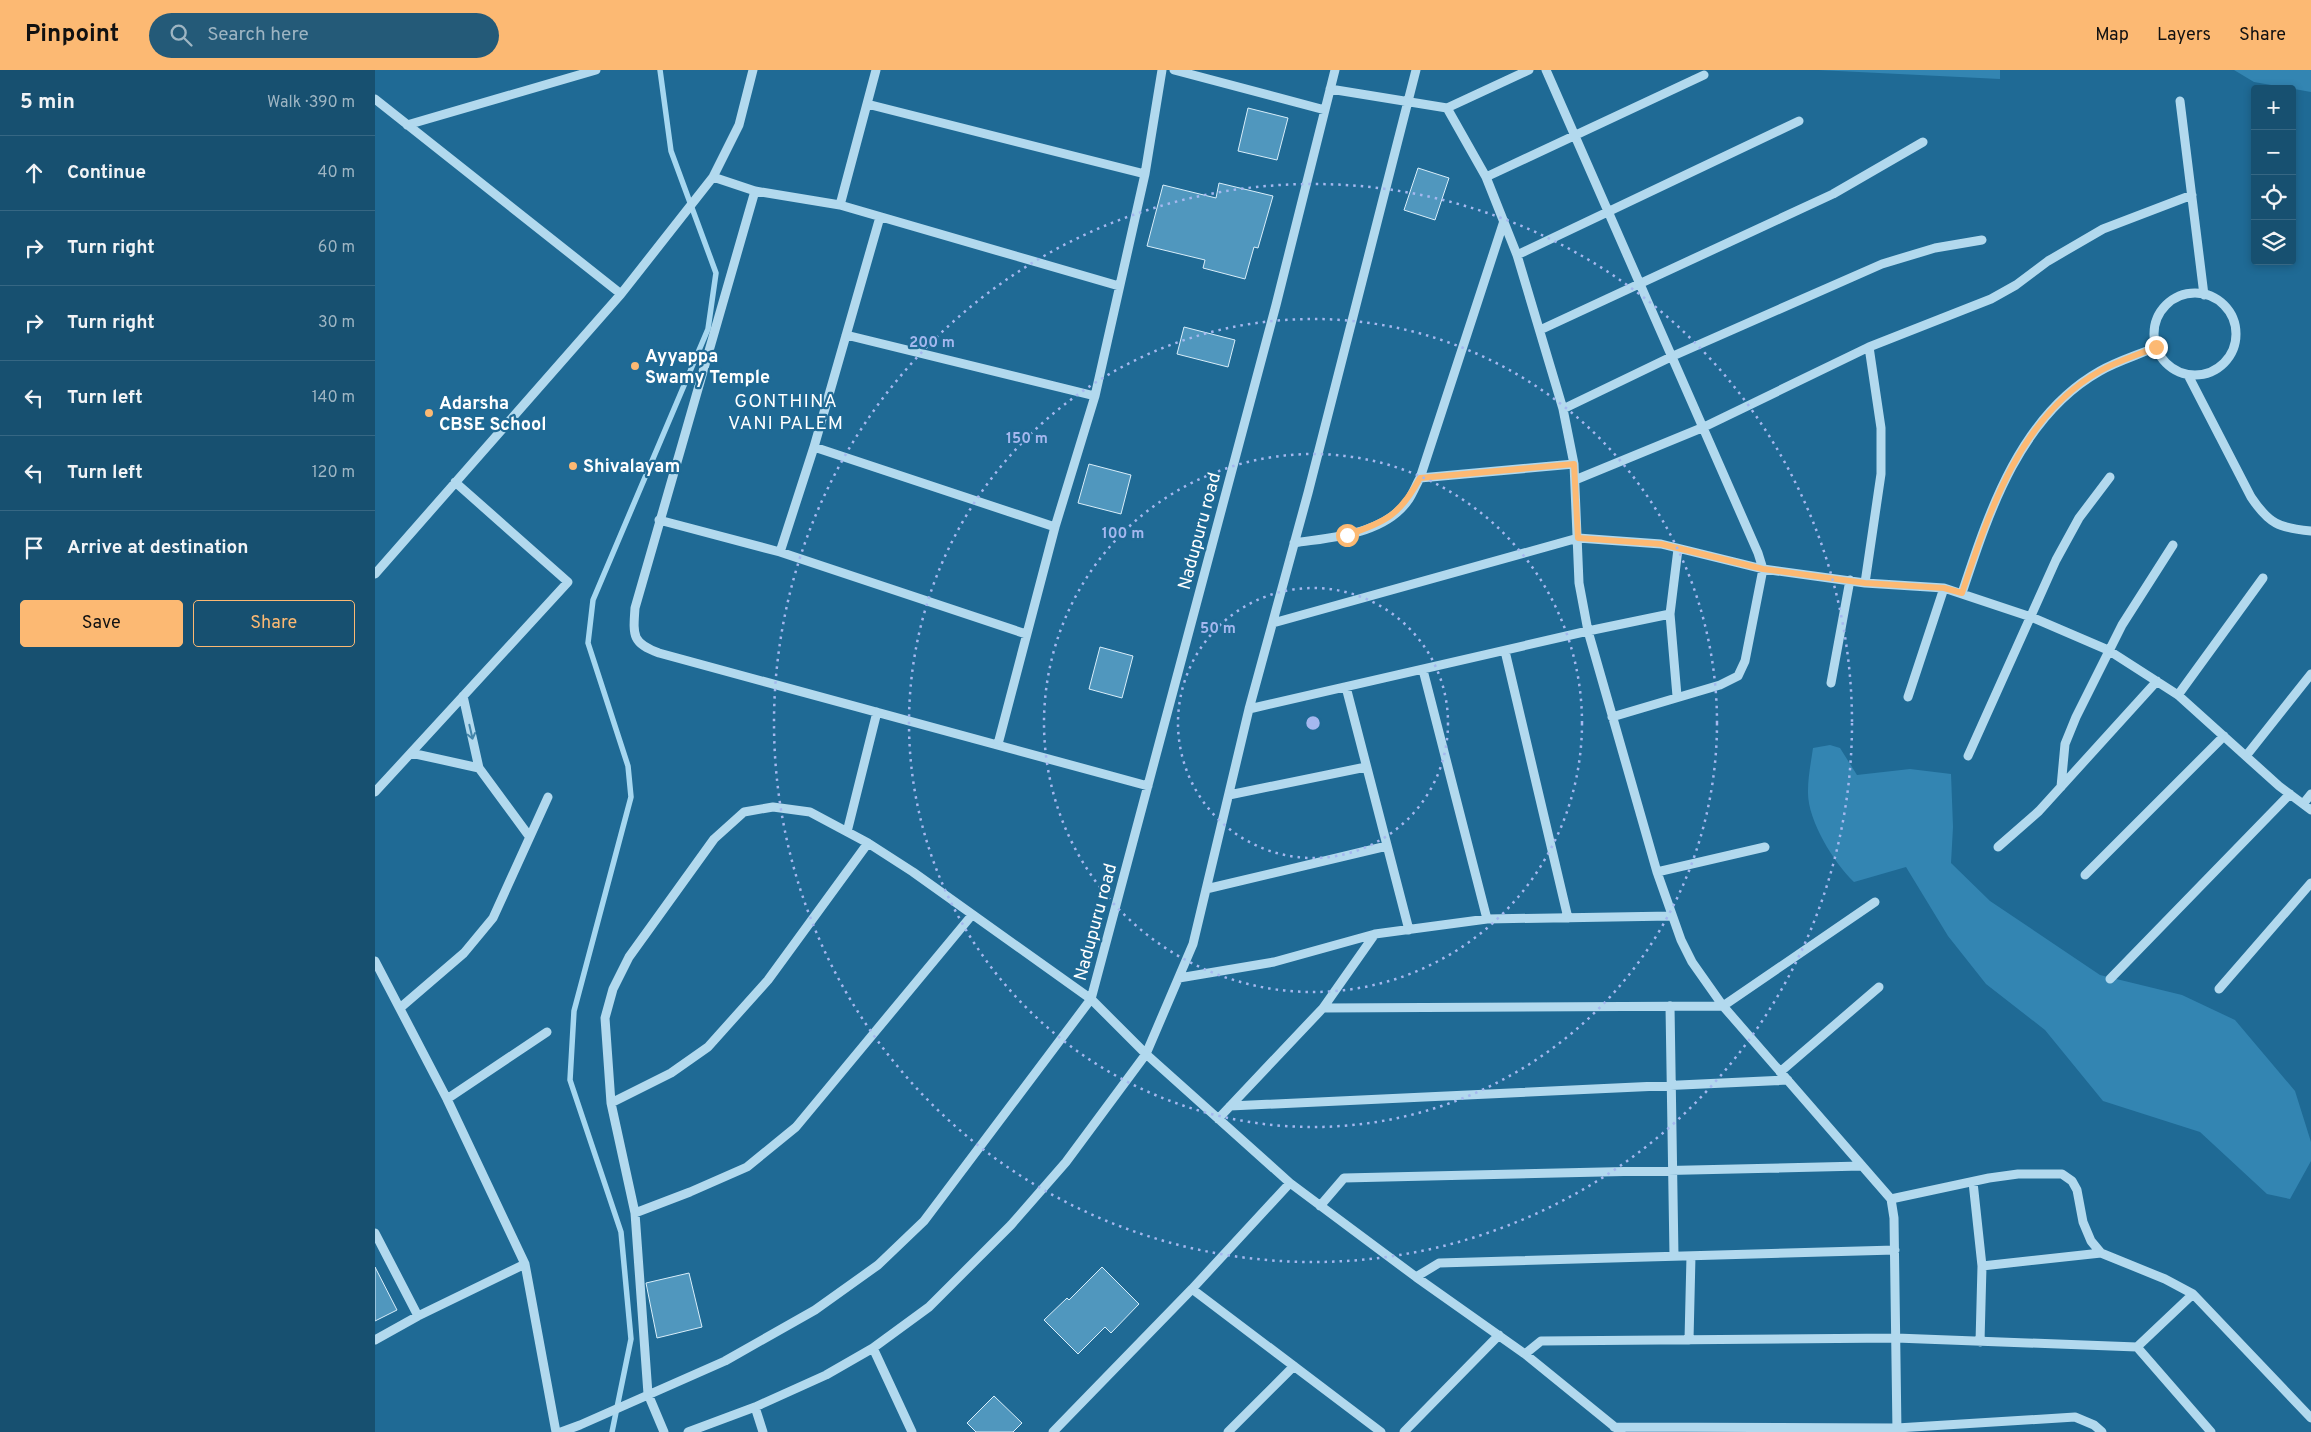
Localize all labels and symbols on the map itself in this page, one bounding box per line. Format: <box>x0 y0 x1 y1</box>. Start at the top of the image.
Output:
text: 200 m <box>909 334 955 353</box>
route end <box>2145 336 2168 359</box>
place label: Ayyappa Swamy Temple <box>645 346 770 390</box>
marker: Ayyappa Swamy Temple <box>629 360 641 372</box>
district label: GONTHINA VANI PALEM <box>728 390 844 436</box>
place label: Adarsha CBSE School <box>439 393 546 437</box>
marker: Adarsha CBSE School <box>423 407 435 419</box>
text: 150 m <box>1006 430 1048 449</box>
place label: Shivalayam <box>583 456 680 479</box>
marker: Shivalayam <box>567 460 579 472</box>
street label: Nadupuru road <box>1174 470 1227 593</box>
route start <box>1336 524 1359 547</box>
text: 100 m <box>1102 525 1144 544</box>
text: 50 m <box>1200 620 1236 639</box>
centre of rings <box>1304 714 1322 732</box>
one-way arrow <box>467 724 476 740</box>
street label: Nadupuru road <box>1070 861 1123 984</box>

